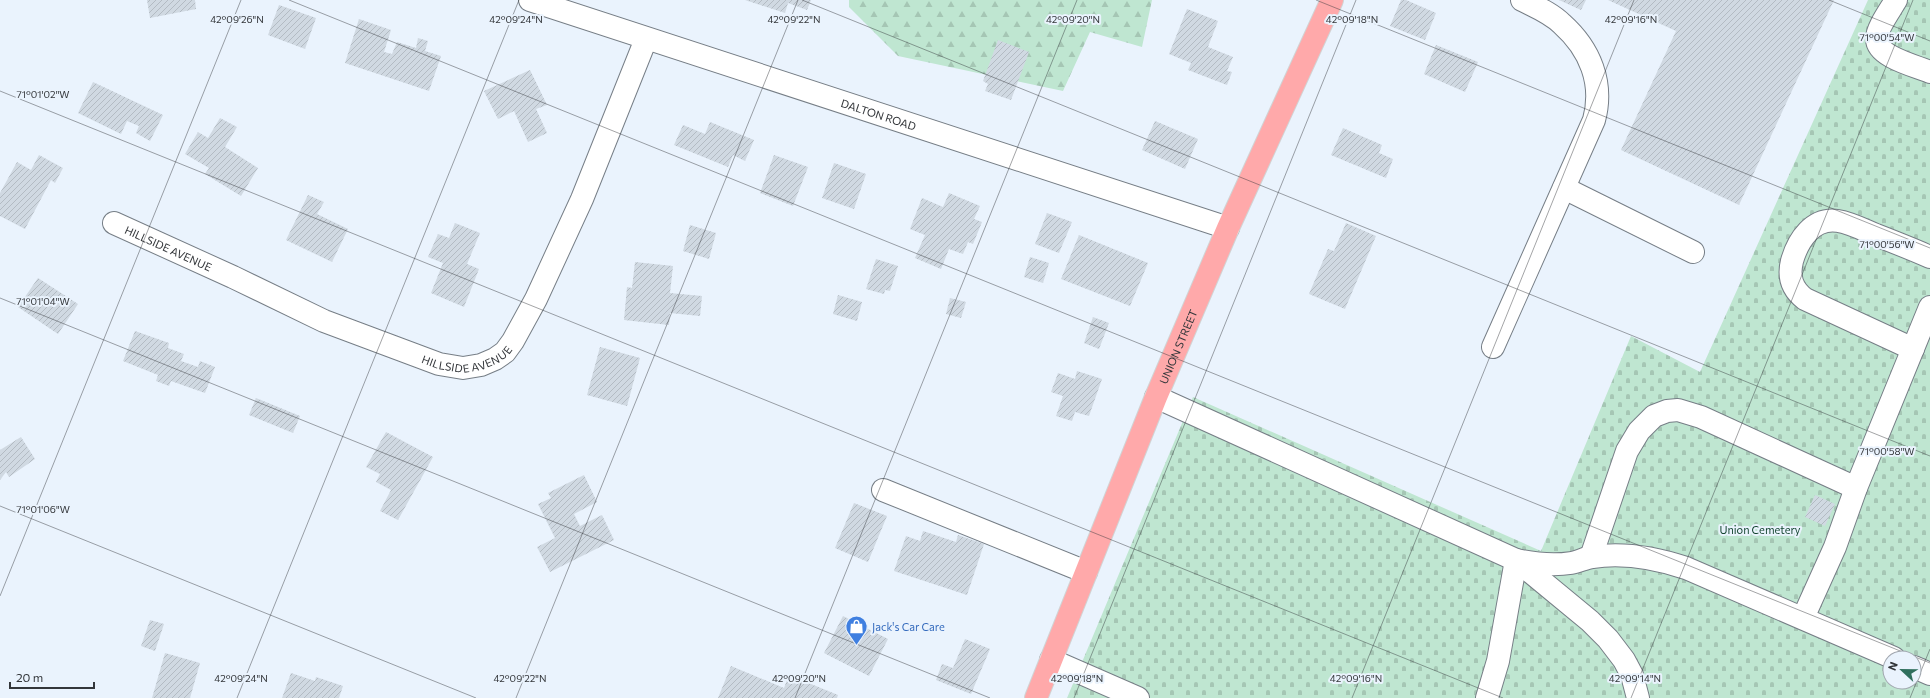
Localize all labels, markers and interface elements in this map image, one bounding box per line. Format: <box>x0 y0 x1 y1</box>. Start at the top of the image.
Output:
text: 42°09'26"N <box>210 13 264 25</box>
text: 42°09'24"N <box>489 13 543 25</box>
text: 42°09'22"N <box>767 13 821 25</box>
text: 42°09'20"N <box>1046 13 1100 25</box>
text: 42°09'18"N <box>1326 13 1378 25</box>
text: 42°09'16"N <box>1605 13 1657 25</box>
text: 71°00'54"W <box>1859 31 1915 43</box>
text: 71°01'02"W <box>16 88 70 100</box>
street label: DALTON ROAD <box>840 96 918 132</box>
street label: HILLSIDE AVENUE <box>123 222 214 273</box>
text: 71°00'56"W <box>1859 238 1915 250</box>
text: 71°01'04"W <box>16 295 70 307</box>
street label: UNION STREET <box>1156 307 1199 386</box>
street label: HILLSIDE AVENUE <box>420 343 514 374</box>
text: 71°00'58"W <box>1859 445 1915 457</box>
text: 71°01'06"W <box>16 503 70 515</box>
park label: Union Cemetery <box>1719 523 1801 536</box>
shop icon: Jack's Car Care <box>843 613 869 646</box>
place label: Jack's Car Care <box>872 620 945 634</box>
north arrow <box>1882 650 1922 690</box>
text: N <box>1885 660 1900 672</box>
scale bar <box>10 664 94 690</box>
text: 20 m <box>16 670 43 684</box>
text: 42°09'24"N <box>214 672 268 684</box>
text: 42°09'22"N <box>493 672 547 684</box>
text: 42°09'20"N <box>772 672 826 684</box>
text: 42°09'18"N <box>1051 672 1103 684</box>
text: 42°09'16"N <box>1330 672 1382 684</box>
text: 42°09'14"N <box>1609 672 1661 684</box>

